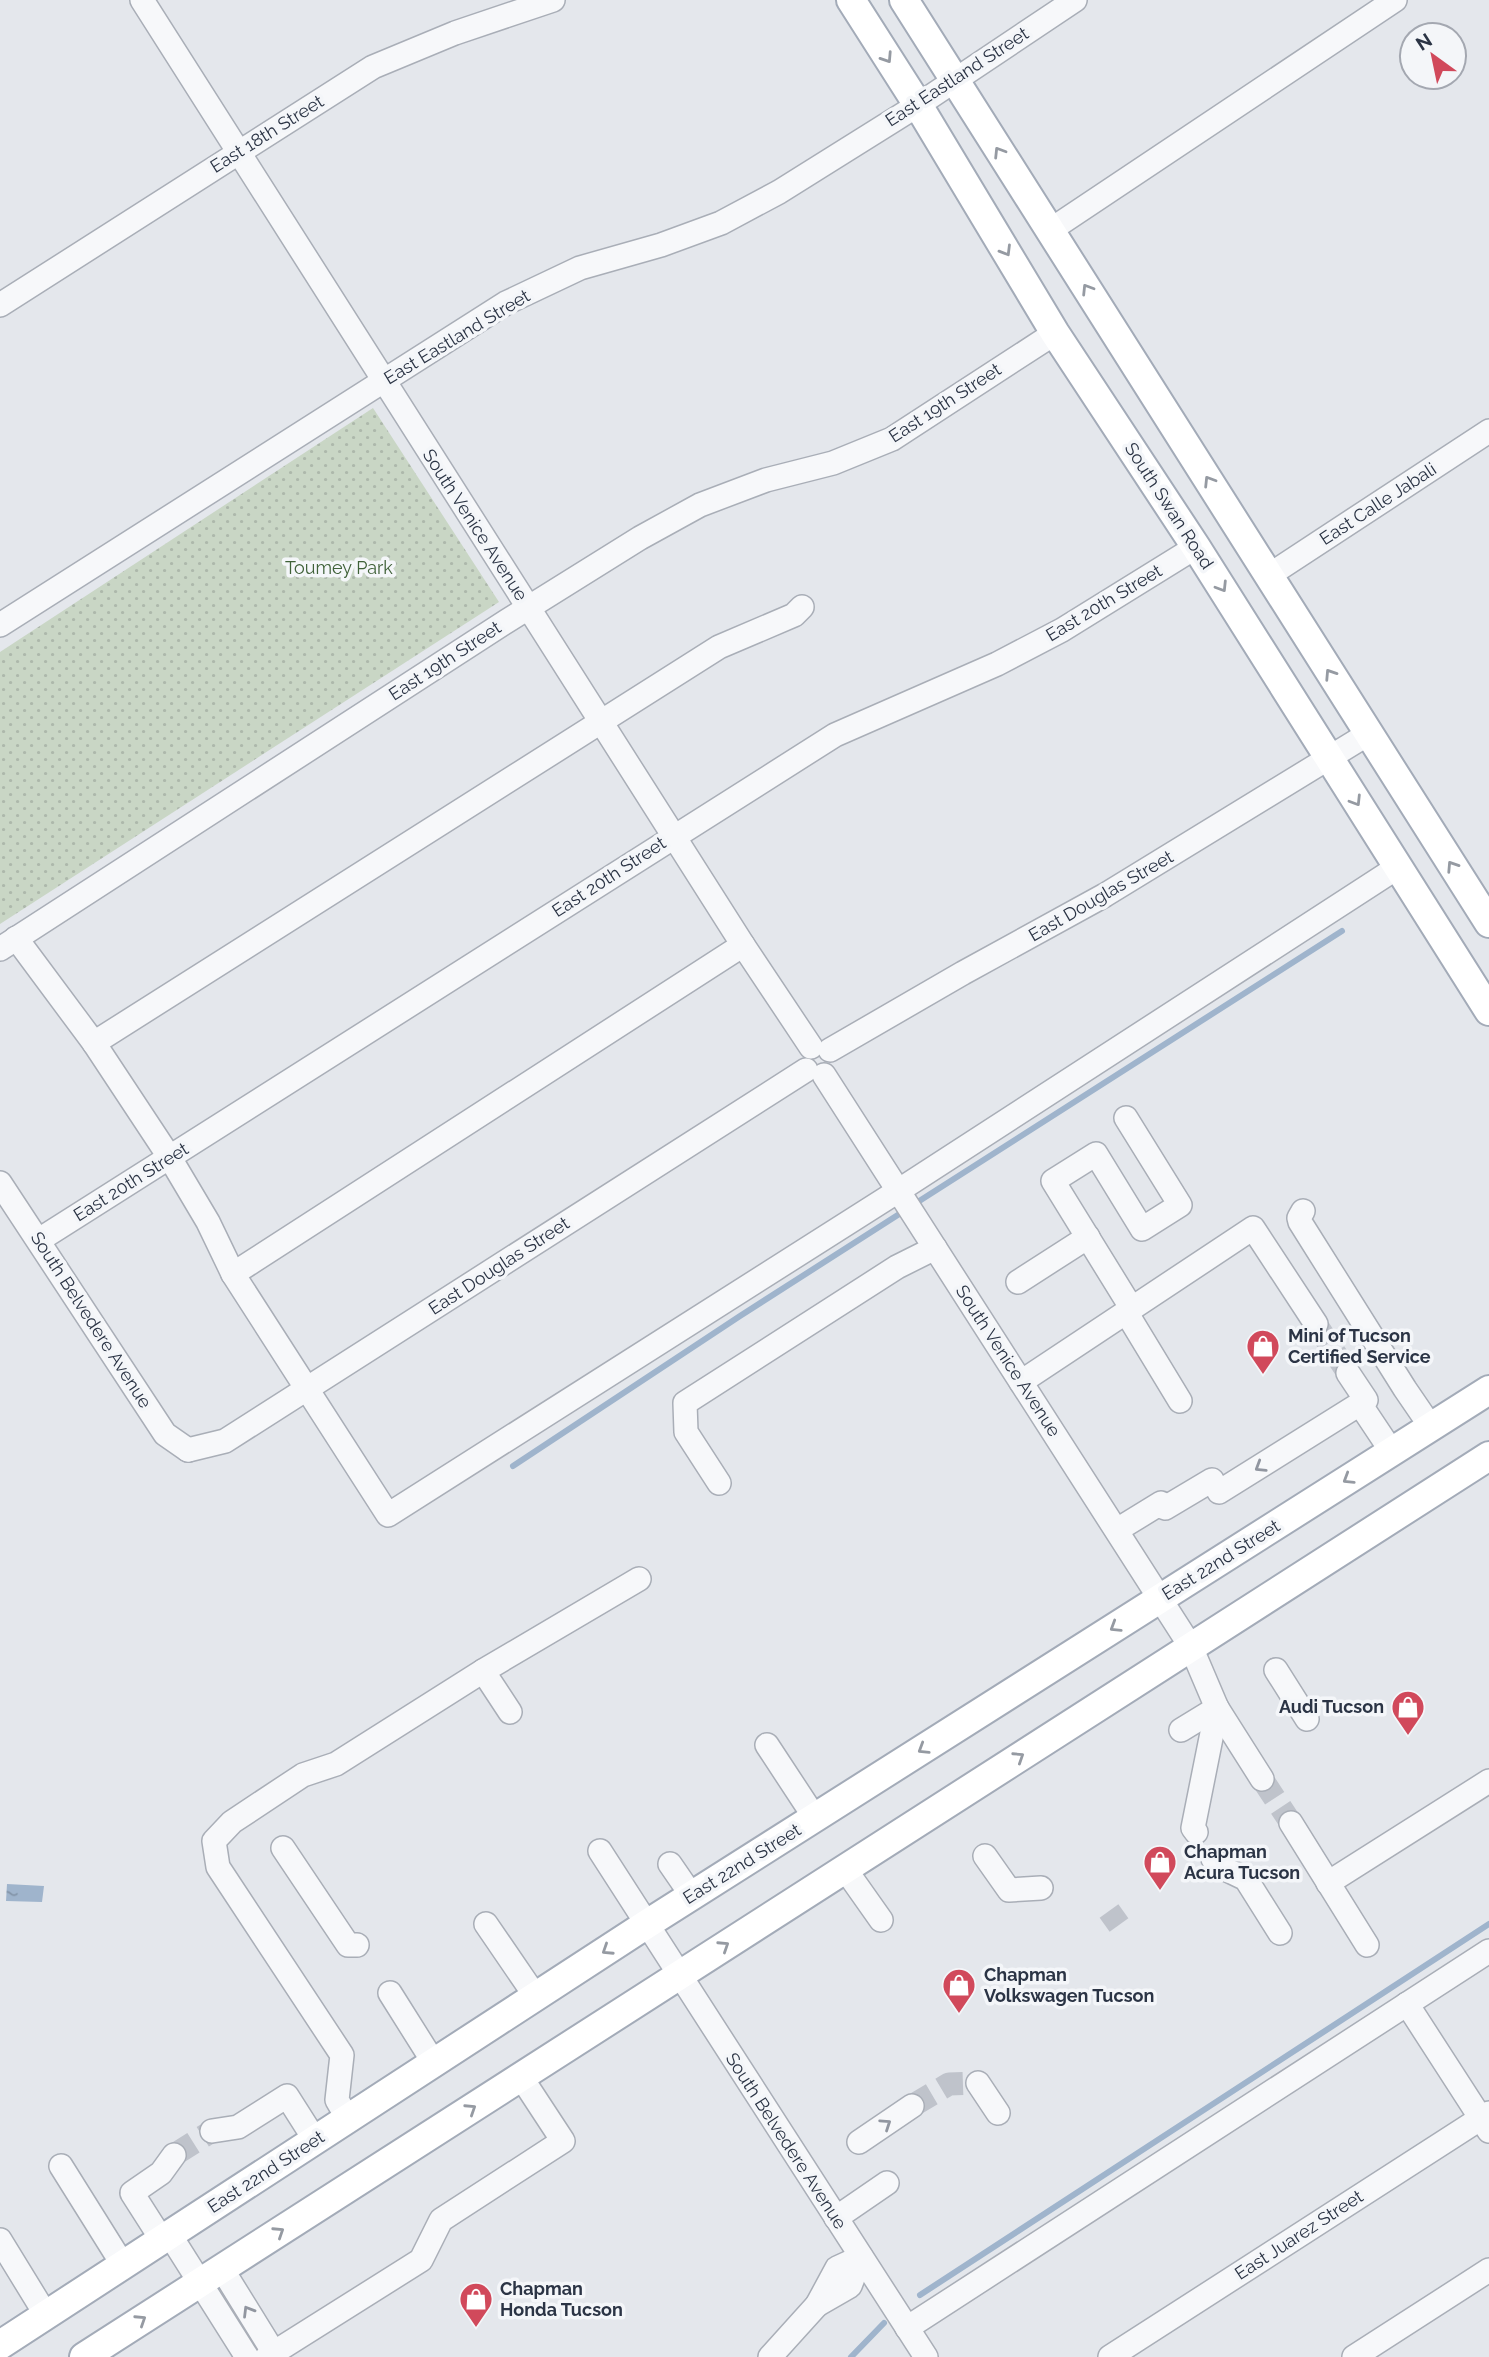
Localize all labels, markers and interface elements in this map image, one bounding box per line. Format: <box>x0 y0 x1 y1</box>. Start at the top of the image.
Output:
north arrow <box>1398 21 1468 91</box>
street label: East Eastland Street <box>881 22 1032 131</box>
text: N <box>1412 29 1436 55</box>
one-way arrow <box>879 50 892 63</box>
street label: East 18th Street <box>206 90 327 177</box>
one-way arrow <box>995 147 1008 160</box>
one-way arrow <box>998 244 1011 257</box>
one-way arrow <box>1082 284 1095 297</box>
street label: East Eastland Street <box>380 285 533 388</box>
street label: East 19th Street <box>885 359 1005 447</box>
street label: South Swan Road <box>1121 439 1218 573</box>
street label: South Venice Avenue <box>419 445 532 605</box>
street label: East Calle Jabali <box>1316 458 1440 549</box>
one-way arrow <box>1204 476 1217 489</box>
park label: Toumey Park <box>285 557 393 578</box>
street label: East 20th Street <box>1042 560 1165 645</box>
one-way arrow <box>1213 580 1226 593</box>
street label: East 19th Street <box>385 617 505 705</box>
one-way arrow <box>1325 669 1338 682</box>
one-way arrow <box>1347 793 1360 806</box>
street label: East 20th Street <box>548 832 670 921</box>
street label: East Douglas Street <box>1025 846 1177 945</box>
one-way arrow <box>1448 860 1461 873</box>
street label: East 20th Street <box>69 1138 192 1225</box>
street label: East Douglas Street <box>425 1212 573 1319</box>
street label: South Belvedere Avenue <box>27 1228 157 1412</box>
street label: South Venice Avenue <box>952 1281 1065 1441</box>
place label: Mini of Tucson Certified Service <box>1288 1325 1431 1367</box>
shop icon: Mini of Tucson Certified Service <box>1244 1327 1282 1376</box>
one-way arrow <box>1255 1458 1268 1471</box>
one-way arrow <box>1343 1470 1356 1483</box>
street label: East 22nd Street <box>1158 1515 1284 1604</box>
one-way arrow <box>1109 1618 1122 1631</box>
shop icon: Audi Tucson <box>1389 1688 1427 1737</box>
place label: Audi Tucson <box>1279 1696 1384 1717</box>
one-way arrow <box>917 1740 930 1753</box>
one-way arrow <box>1011 1753 1024 1766</box>
street label: East 22nd Street <box>679 1819 805 1908</box>
place label: Chapman Acura Tucson <box>1184 1841 1300 1883</box>
shop icon: Chapman Acura Tucson <box>1141 1843 1179 1892</box>
one-way arrow <box>602 1942 615 1955</box>
one-way arrow <box>716 1942 729 1955</box>
place label: Chapman Volkswagen Tucson <box>984 1964 1154 2006</box>
shop icon: Chapman Volkswagen Tucson <box>940 1966 978 2015</box>
street label: South Belvedere Avenue <box>722 2049 852 2233</box>
one-way arrow <box>463 2104 476 2117</box>
one-way arrow <box>878 2120 891 2132</box>
street label: East 22nd Street <box>203 2126 328 2217</box>
street label: East Juarez Street <box>1231 2185 1367 2284</box>
one-way arrow <box>272 2227 285 2240</box>
place label: Chapman Honda Tucson <box>500 2278 623 2320</box>
shop icon: Chapman Honda Tucson <box>457 2280 495 2329</box>
one-way arrow <box>243 2305 256 2318</box>
one-way arrow <box>133 2316 146 2329</box>

